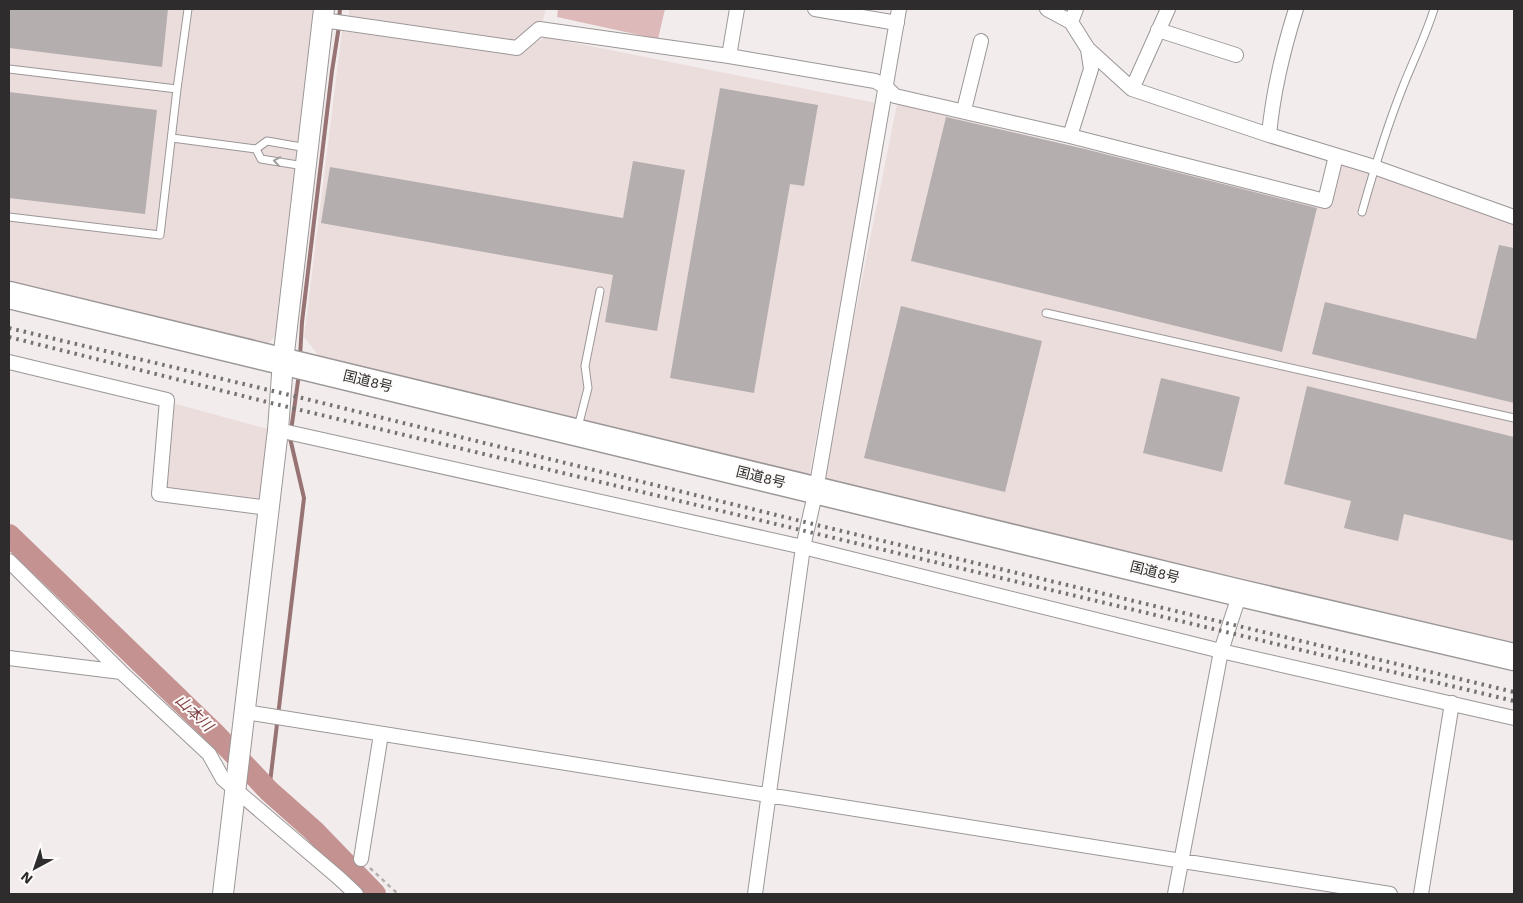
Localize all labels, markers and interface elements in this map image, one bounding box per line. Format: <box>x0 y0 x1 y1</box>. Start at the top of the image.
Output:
one-way arrow <box>273 157 282 167</box>
street label: 国道8号 <box>342 367 394 395</box>
street label: 国道8号 <box>735 463 787 491</box>
street label: 国道8号 <box>1129 558 1181 586</box>
water label: 山本川 <box>172 691 218 736</box>
north arrow <box>10 843 60 893</box>
text: N <box>18 868 36 887</box>

